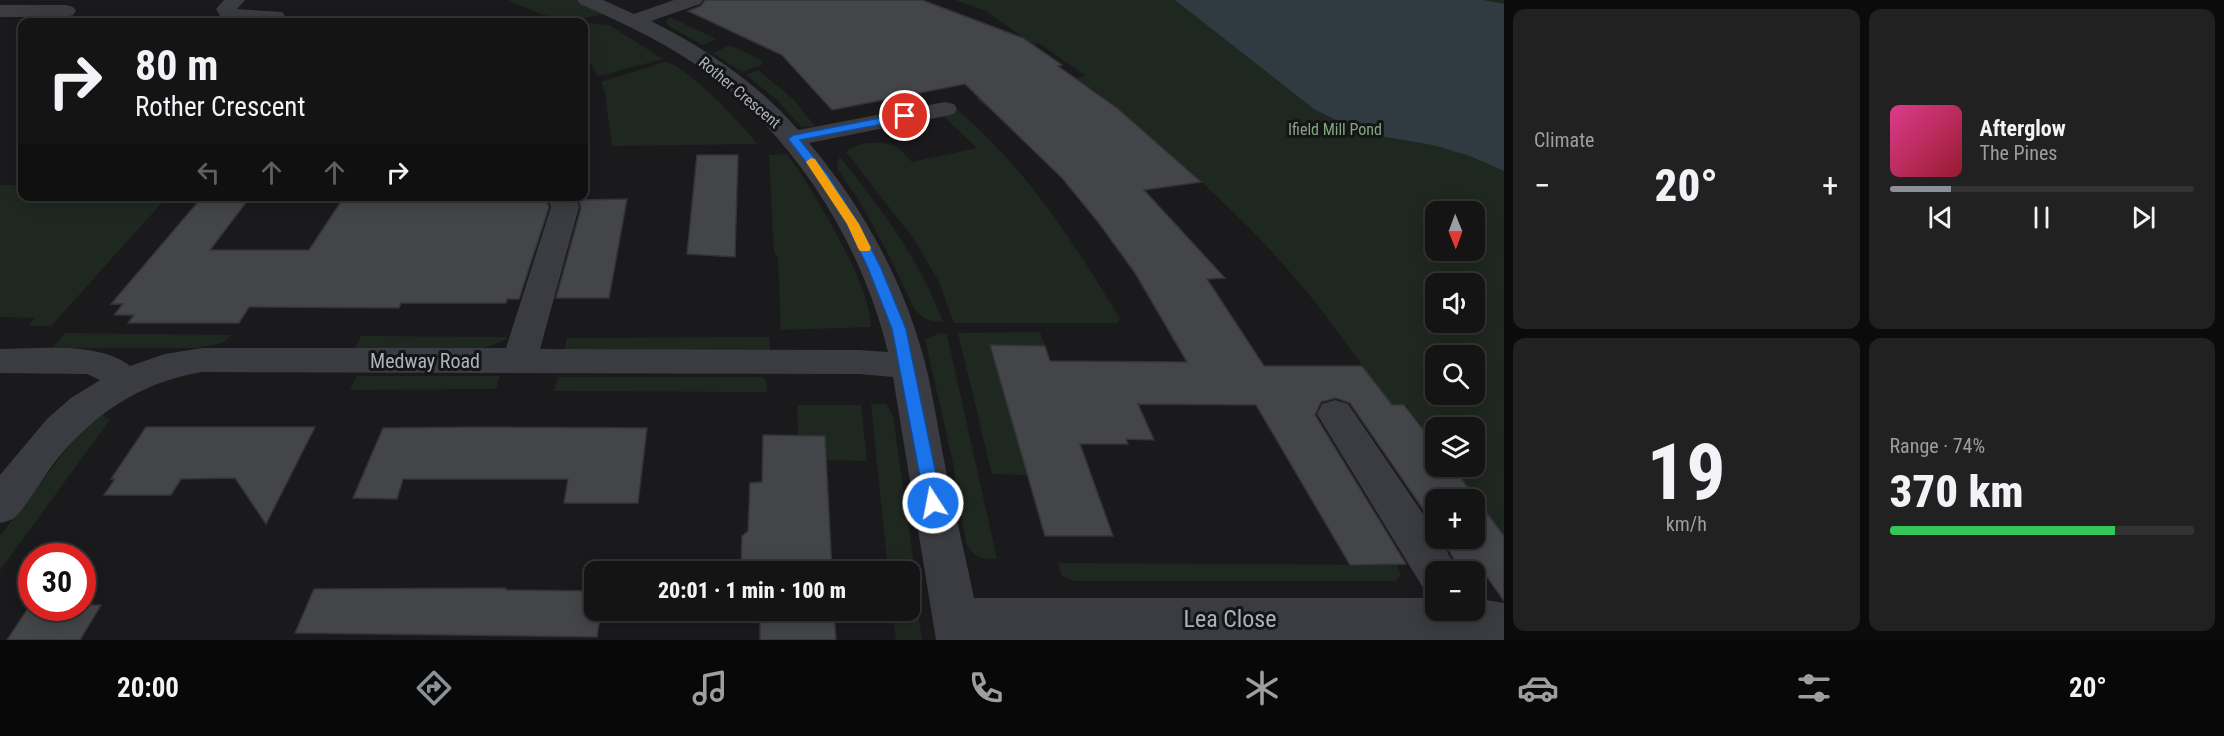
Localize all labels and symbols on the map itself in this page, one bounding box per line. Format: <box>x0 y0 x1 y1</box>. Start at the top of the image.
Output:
street label: Rother Crescent <box>695 53 785 132</box>
pin <box>879 90 930 141</box>
park label: Ifield Mill Pond <box>1288 120 1382 139</box>
north arrow <box>1425 201 1485 261</box>
street label: Medway Road <box>370 349 480 373</box>
position arrow <box>901 471 965 535</box>
speed limit sign: 30 <box>18 543 96 621</box>
street label: Lea Close <box>1183 605 1277 633</box>

